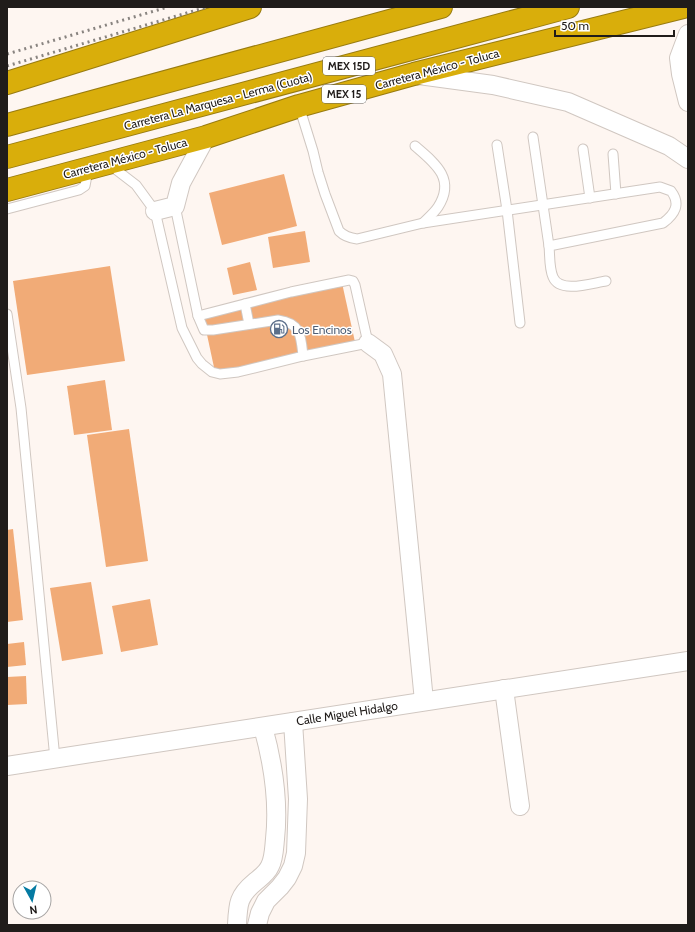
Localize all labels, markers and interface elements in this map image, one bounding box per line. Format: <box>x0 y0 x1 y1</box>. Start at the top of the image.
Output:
scale bar <box>555 12 674 38</box>
text: 50 m <box>561 18 589 33</box>
street label: Carretera México - Toluca <box>373 45 501 93</box>
road number: MEX 15D <box>323 57 375 75</box>
street label: Carretera La Marquesa - Lerma (Cuota) <box>122 69 314 133</box>
road number: MEX 15 <box>322 85 366 103</box>
street label: Carretera México - Toluca <box>61 134 189 182</box>
fuel station icon: Los Encinos <box>269 319 289 339</box>
place label: Los Encinos <box>292 322 352 337</box>
street label: Calle Miguel Hidalgo <box>295 698 399 728</box>
north arrow <box>12 880 52 920</box>
text: N <box>29 902 38 917</box>

